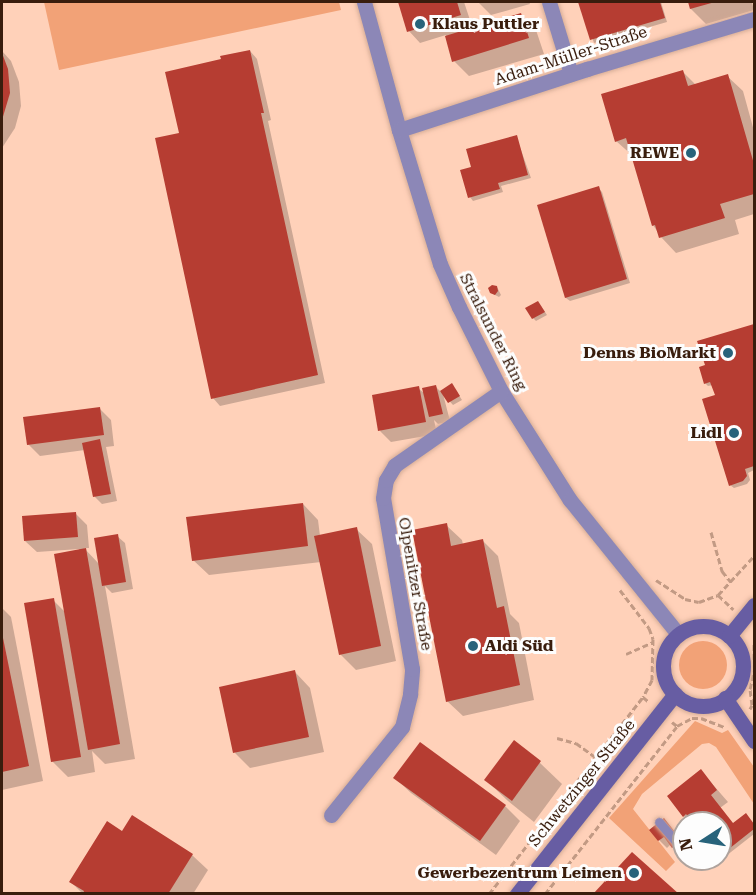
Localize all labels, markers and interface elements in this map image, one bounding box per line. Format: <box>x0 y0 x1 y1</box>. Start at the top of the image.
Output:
place label: Klaus Puttler <box>432 14 539 34</box>
marker: Klaus Puttler <box>413 17 427 31</box>
street label: Adam-Müller-Straße <box>492 22 650 90</box>
place label: REWE <box>630 143 679 163</box>
marker: REWE <box>684 146 698 160</box>
street label: Stralsunder Ring <box>455 270 531 394</box>
place label: Denns BioMarkt <box>583 343 716 363</box>
marker: Denns BioMarkt <box>721 346 735 360</box>
place label: Lidl <box>691 423 722 443</box>
marker: Lidl <box>727 426 741 440</box>
street label: Olpenitzer Straße <box>394 516 436 652</box>
place label: Aldi Süd <box>485 636 553 656</box>
marker: Aldi Süd <box>466 639 480 653</box>
street label: Schwetzinger Straße <box>525 716 639 850</box>
north arrow <box>672 811 732 871</box>
text: N <box>675 836 696 852</box>
place label: Gewerbezentrum Leimen <box>417 863 622 883</box>
marker: Gewerbezentrum Leimen <box>627 866 641 880</box>

